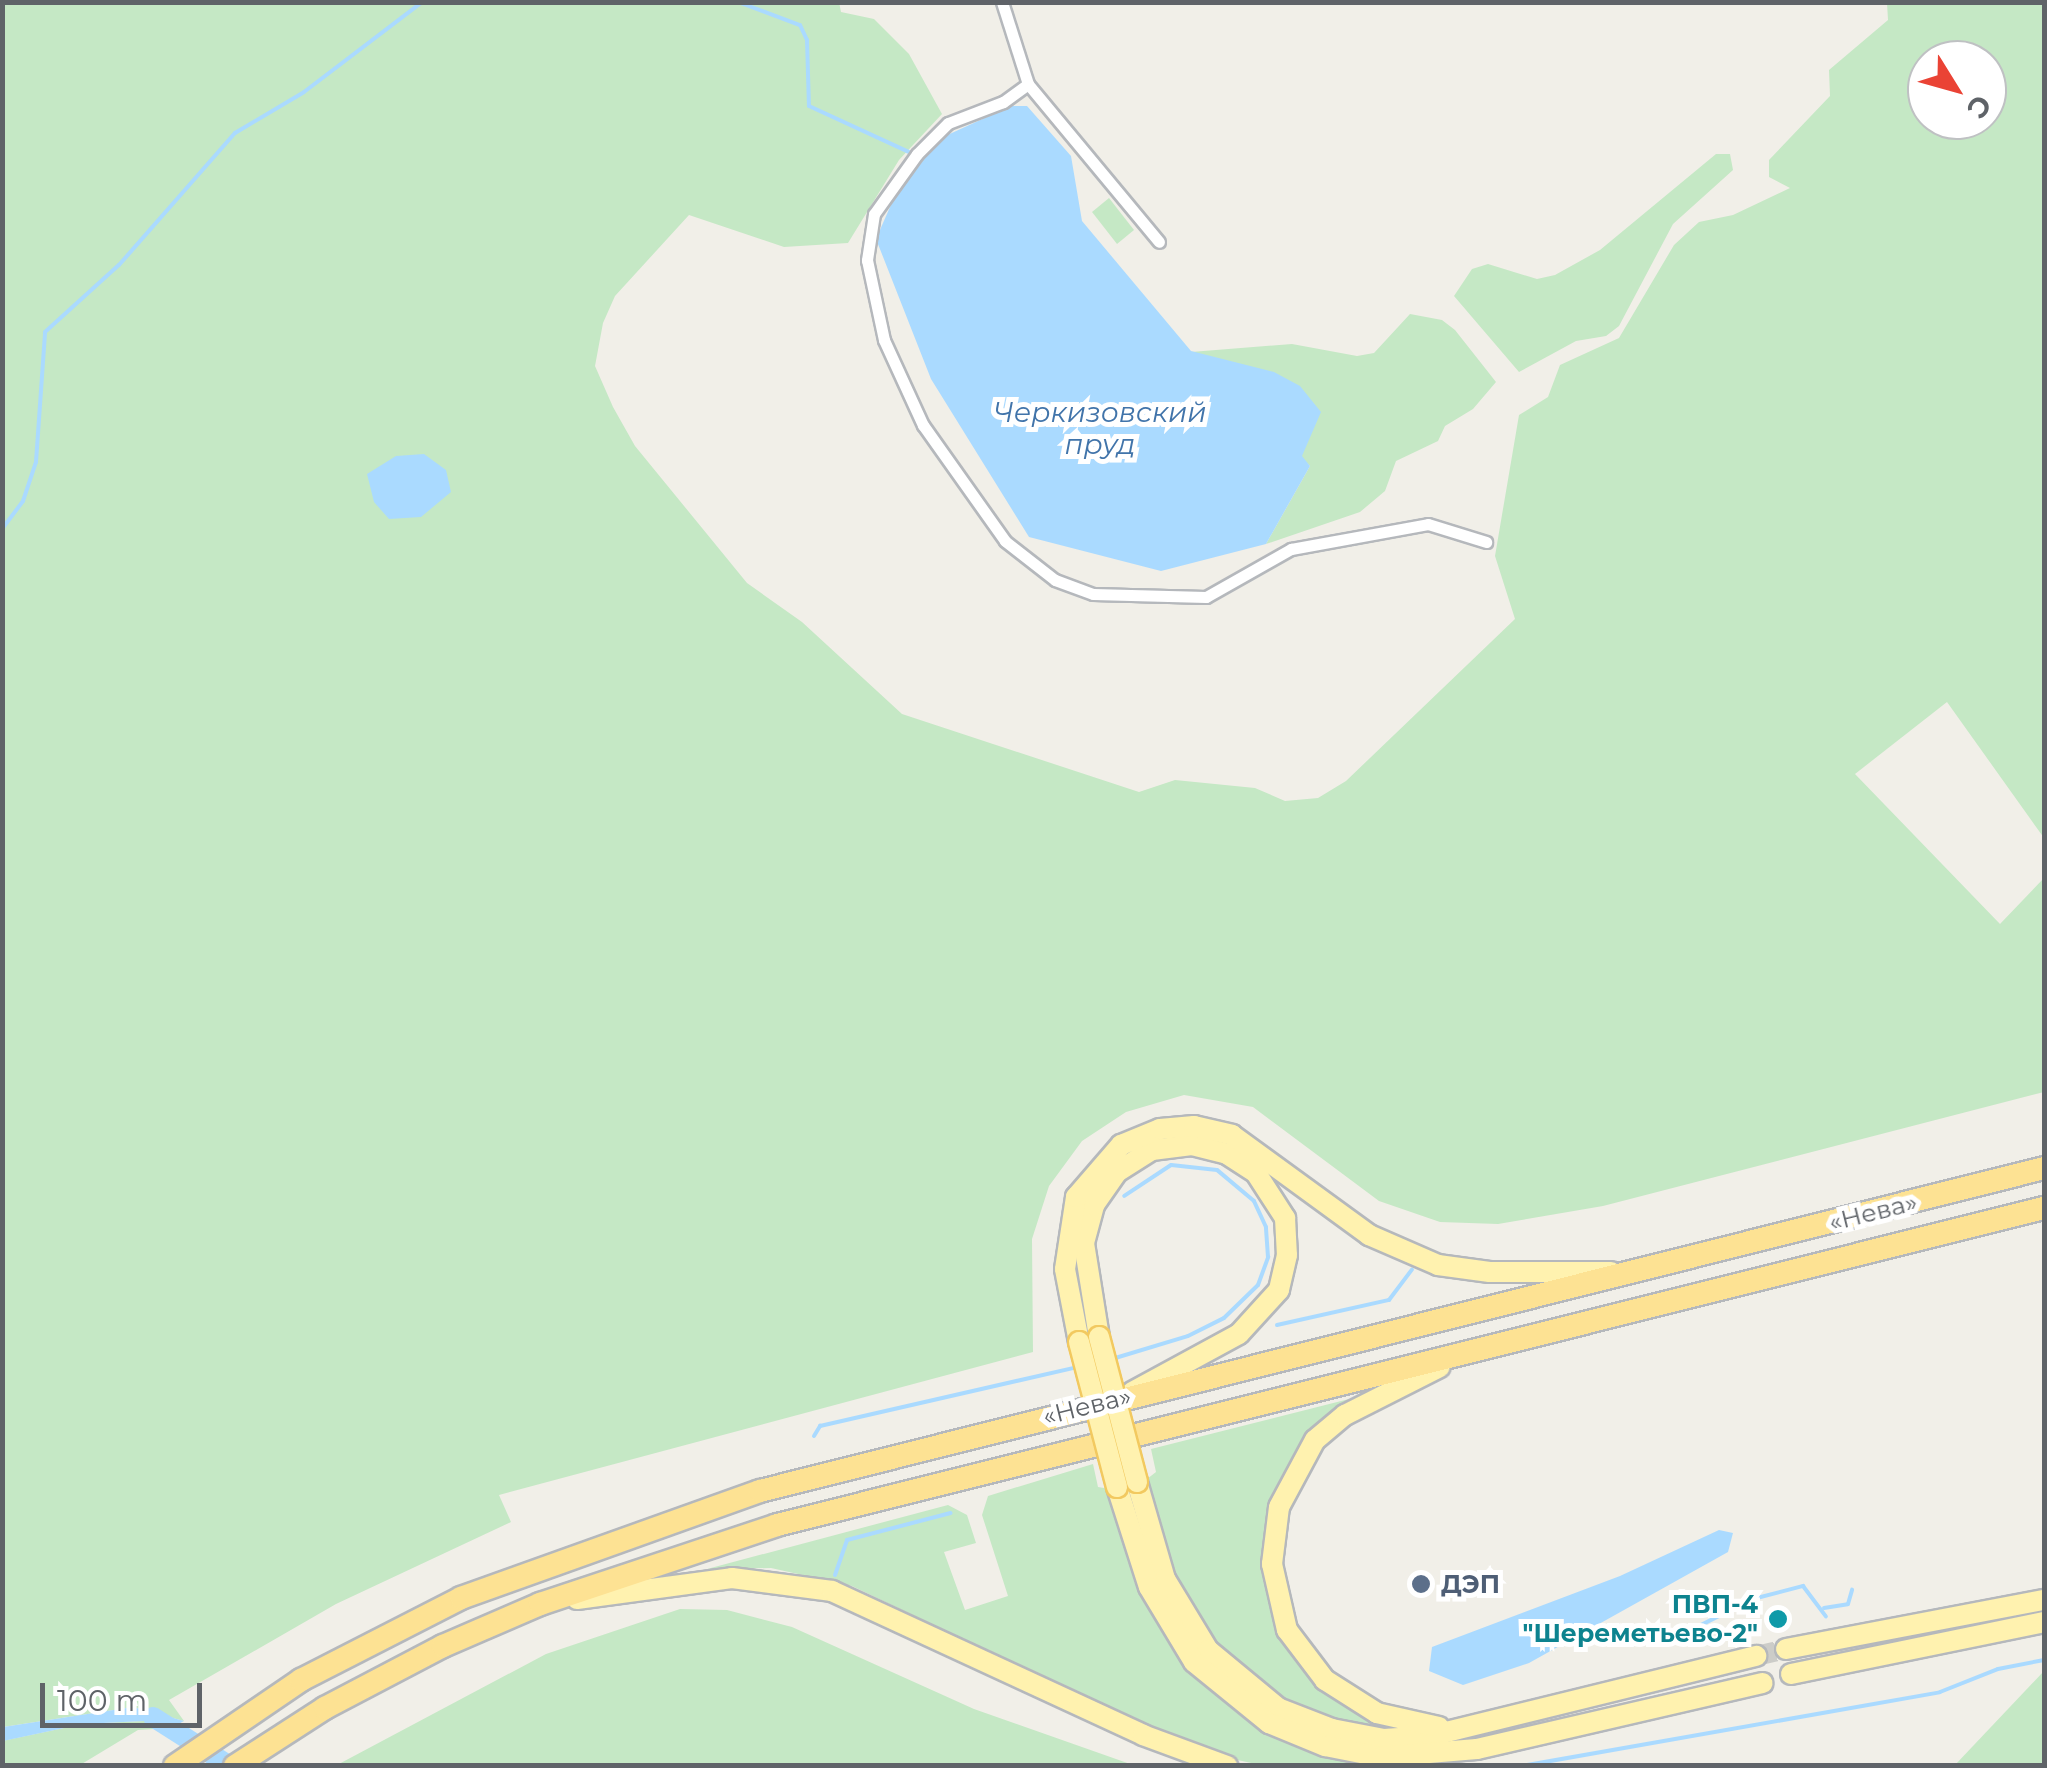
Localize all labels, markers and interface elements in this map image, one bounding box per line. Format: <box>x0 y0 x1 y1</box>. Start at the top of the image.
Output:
north arrow <box>1907 40 2007 140</box>
text: С <box>1960 88 1999 125</box>
water label: Черкизовский пруд <box>993 395 1207 461</box>
street label: «Нева» <box>1826 1187 1920 1237</box>
street label: «Нева» <box>1040 1381 1134 1431</box>
place label: ДЭП <box>1441 1569 1500 1599</box>
marker: ДЭП <box>1410 1573 1432 1595</box>
place label: ПВП-4 "Шереметьево-2" <box>1523 1590 1758 1649</box>
marker: ПВП-4 "Шереметьево-2" <box>1767 1608 1789 1630</box>
scale bar <box>45 1663 208 1725</box>
text: 100 m <box>57 1682 147 1719</box>

